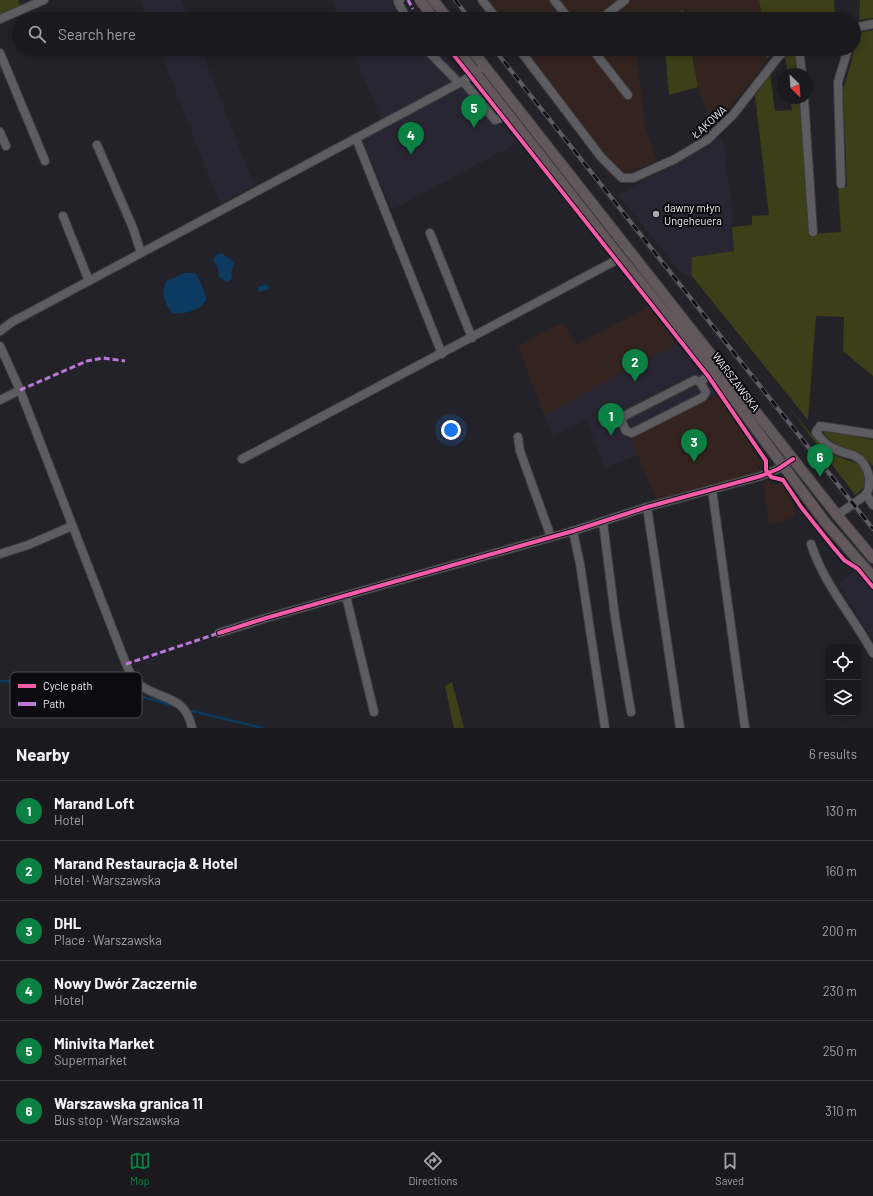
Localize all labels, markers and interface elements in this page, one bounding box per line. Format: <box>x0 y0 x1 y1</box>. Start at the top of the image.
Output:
search box <box>12 12 861 56</box>
icon: search <box>26 23 48 45</box>
text: Search here <box>58 25 136 43</box>
north arrow <box>777 68 813 104</box>
pin: 5 <box>461 95 487 128</box>
street label: ŁĄKOWA <box>688 102 729 141</box>
pin: 4 <box>398 122 424 155</box>
place label: dawny młyn Ungeheuera <box>664 201 722 227</box>
marker: dawny młyn Ungeheuera <box>651 209 661 219</box>
pin: 2 <box>622 349 648 382</box>
street label: WARSZAWSKA <box>710 350 763 414</box>
pin: 1 <box>598 403 624 436</box>
your location <box>441 420 461 440</box>
pin: 3 <box>681 429 707 462</box>
pin: 6 <box>807 444 833 477</box>
map controls <box>825 644 861 716</box>
button: locate <box>825 644 861 680</box>
legend <box>10 672 142 718</box>
text: Cycle path <box>43 679 93 692</box>
button: layers <box>825 680 861 716</box>
text: Path <box>43 697 65 710</box>
text: Nearby <box>16 744 70 764</box>
text: 6 results <box>809 746 857 762</box>
text: Marand Loft <box>54 794 134 812</box>
text: 1 <box>27 803 31 819</box>
text: 130 m <box>825 803 857 819</box>
text: Hotel <box>54 812 84 828</box>
text: Marand Restauracja & Hotel <box>54 854 237 872</box>
text: 2 <box>25 863 33 879</box>
text: 160 m <box>825 863 857 879</box>
text: Hotel · Warszawska <box>54 872 161 888</box>
text: DHL <box>54 914 81 932</box>
text: 3 <box>25 923 33 939</box>
text: 200 m <box>822 923 857 939</box>
text: Place · Warszawska <box>54 932 162 948</box>
text: Nowy Dwór Zaczernie <box>54 974 197 992</box>
text: 4 <box>25 983 33 999</box>
text: 230 m <box>823 983 857 999</box>
text: Hotel <box>54 992 84 1008</box>
text: Minivita Market <box>54 1034 154 1052</box>
text: 5 <box>25 1043 33 1059</box>
text: 250 m <box>823 1043 857 1059</box>
text: Supermarket <box>54 1052 127 1068</box>
text: Warszawska granica 11 <box>54 1094 203 1112</box>
text: 6 <box>26 1103 32 1119</box>
text: 310 m <box>825 1103 857 1119</box>
text: Bus stop · Warszawska <box>54 1112 180 1128</box>
tab: Map <box>129 1150 151 1187</box>
tab: Directions <box>408 1150 458 1187</box>
tab: Saved <box>715 1150 744 1187</box>

